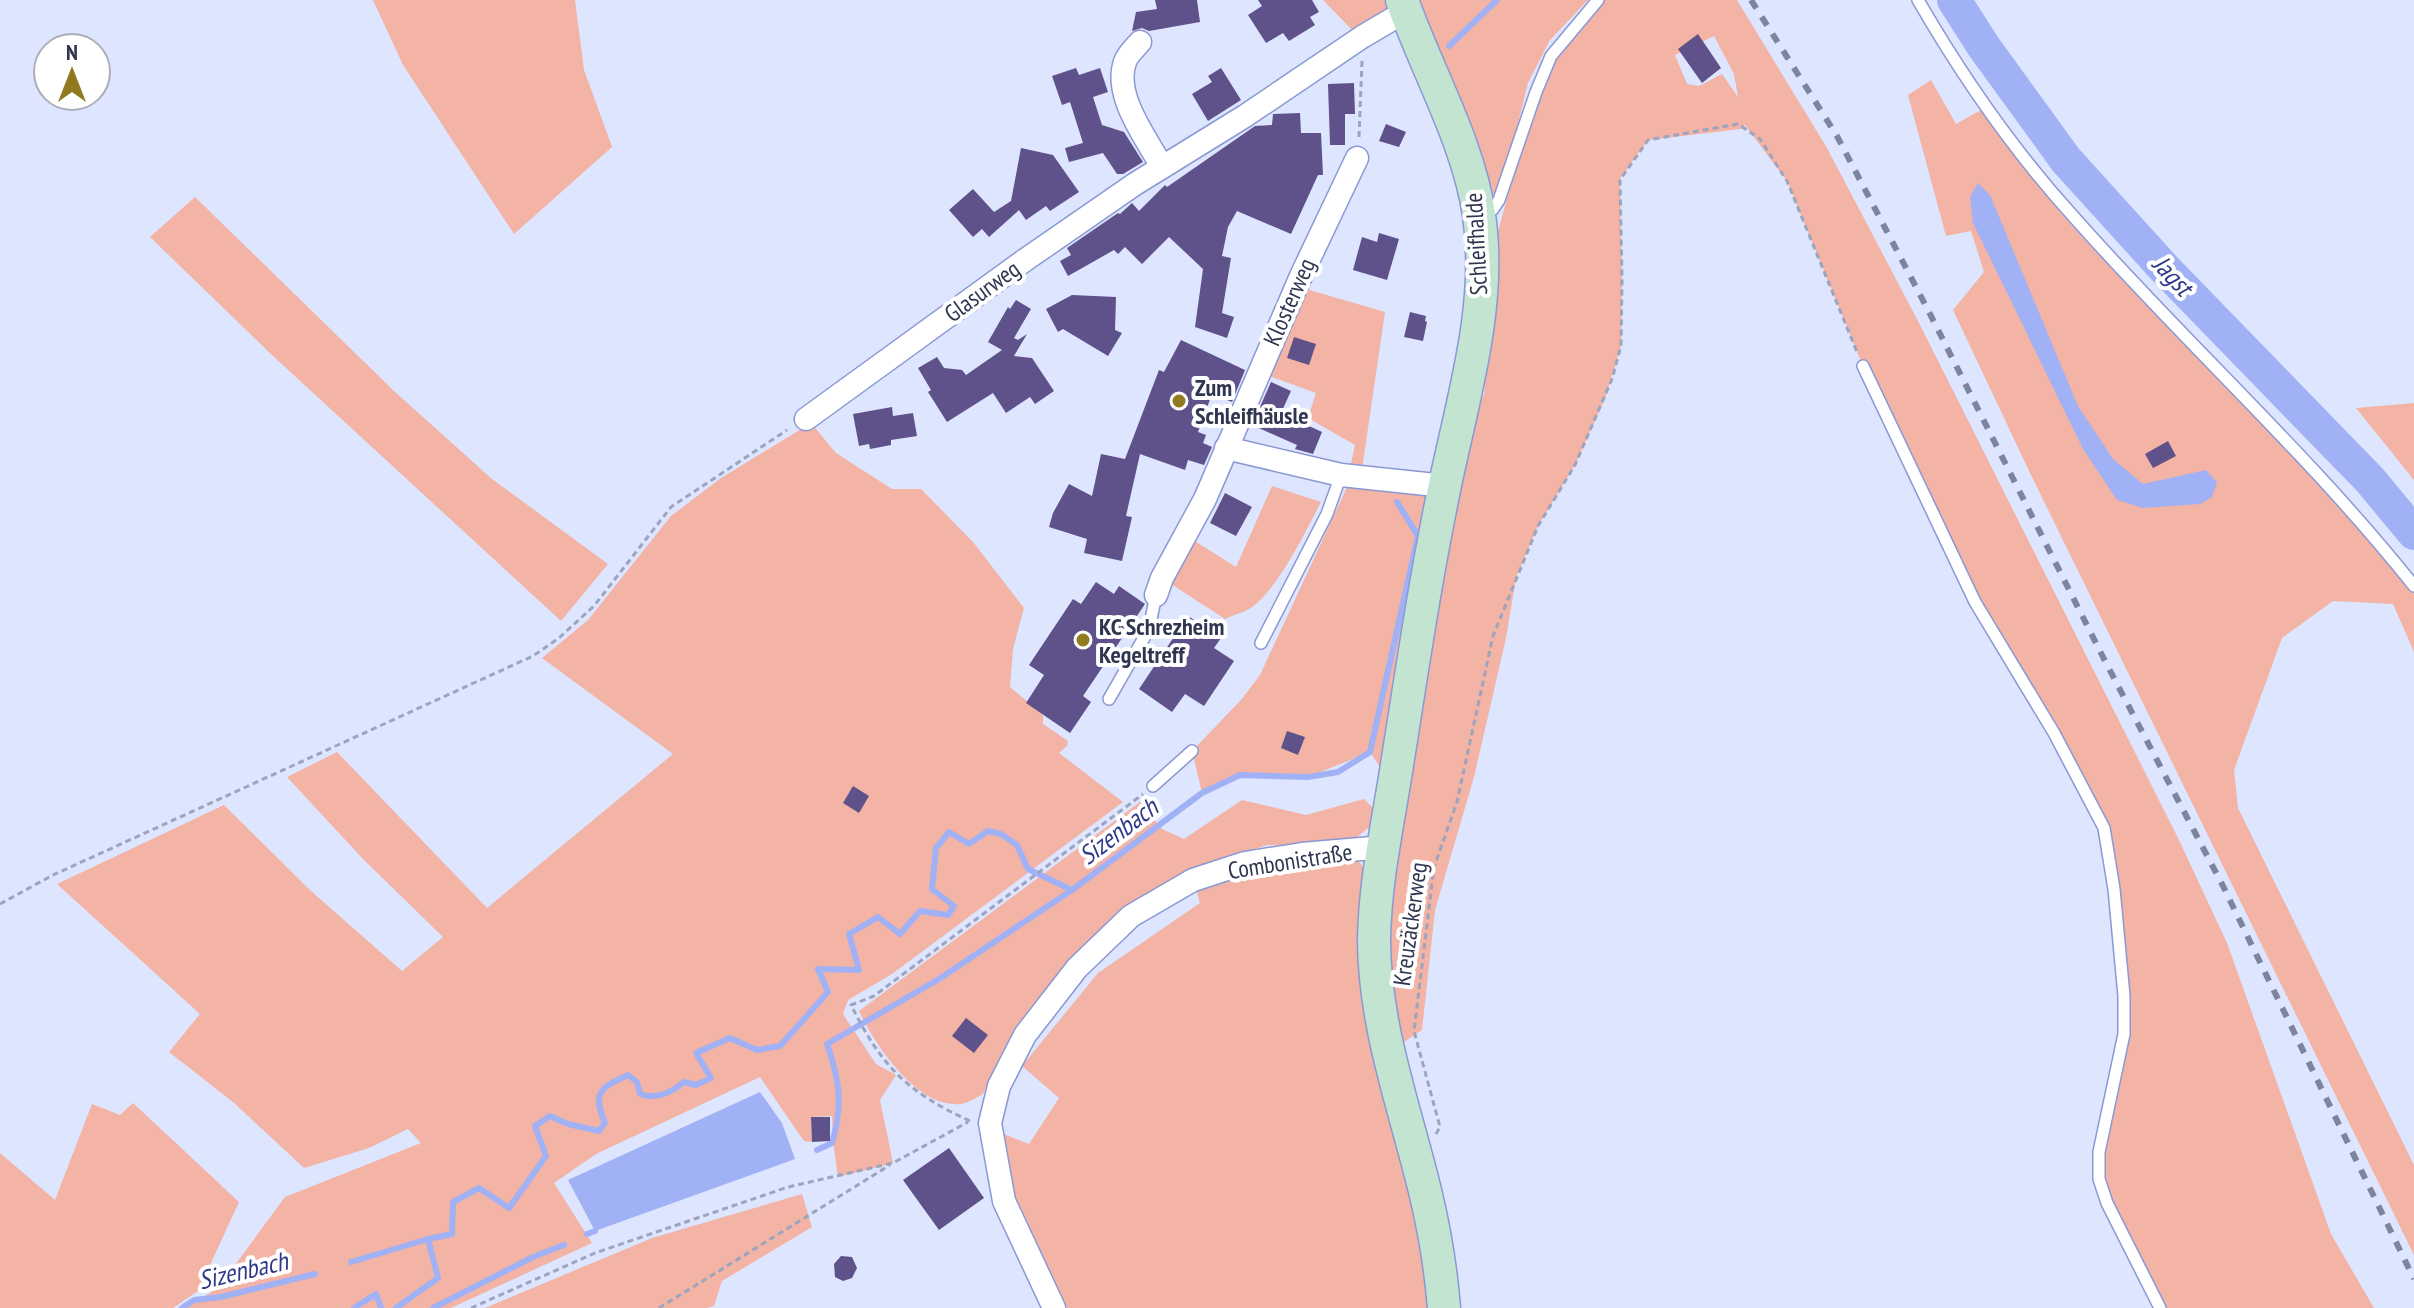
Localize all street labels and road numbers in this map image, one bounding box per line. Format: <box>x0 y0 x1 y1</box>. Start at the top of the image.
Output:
street label: Schleifhalde <box>1458 192 1494 296</box>
street label: Glasurweg <box>938 253 1026 329</box>
street label: Klosterweg <box>1256 253 1322 351</box>
street label: Combonistraße <box>1226 836 1354 886</box>
street label: Kreuzäckerweg <box>1386 860 1434 988</box>

